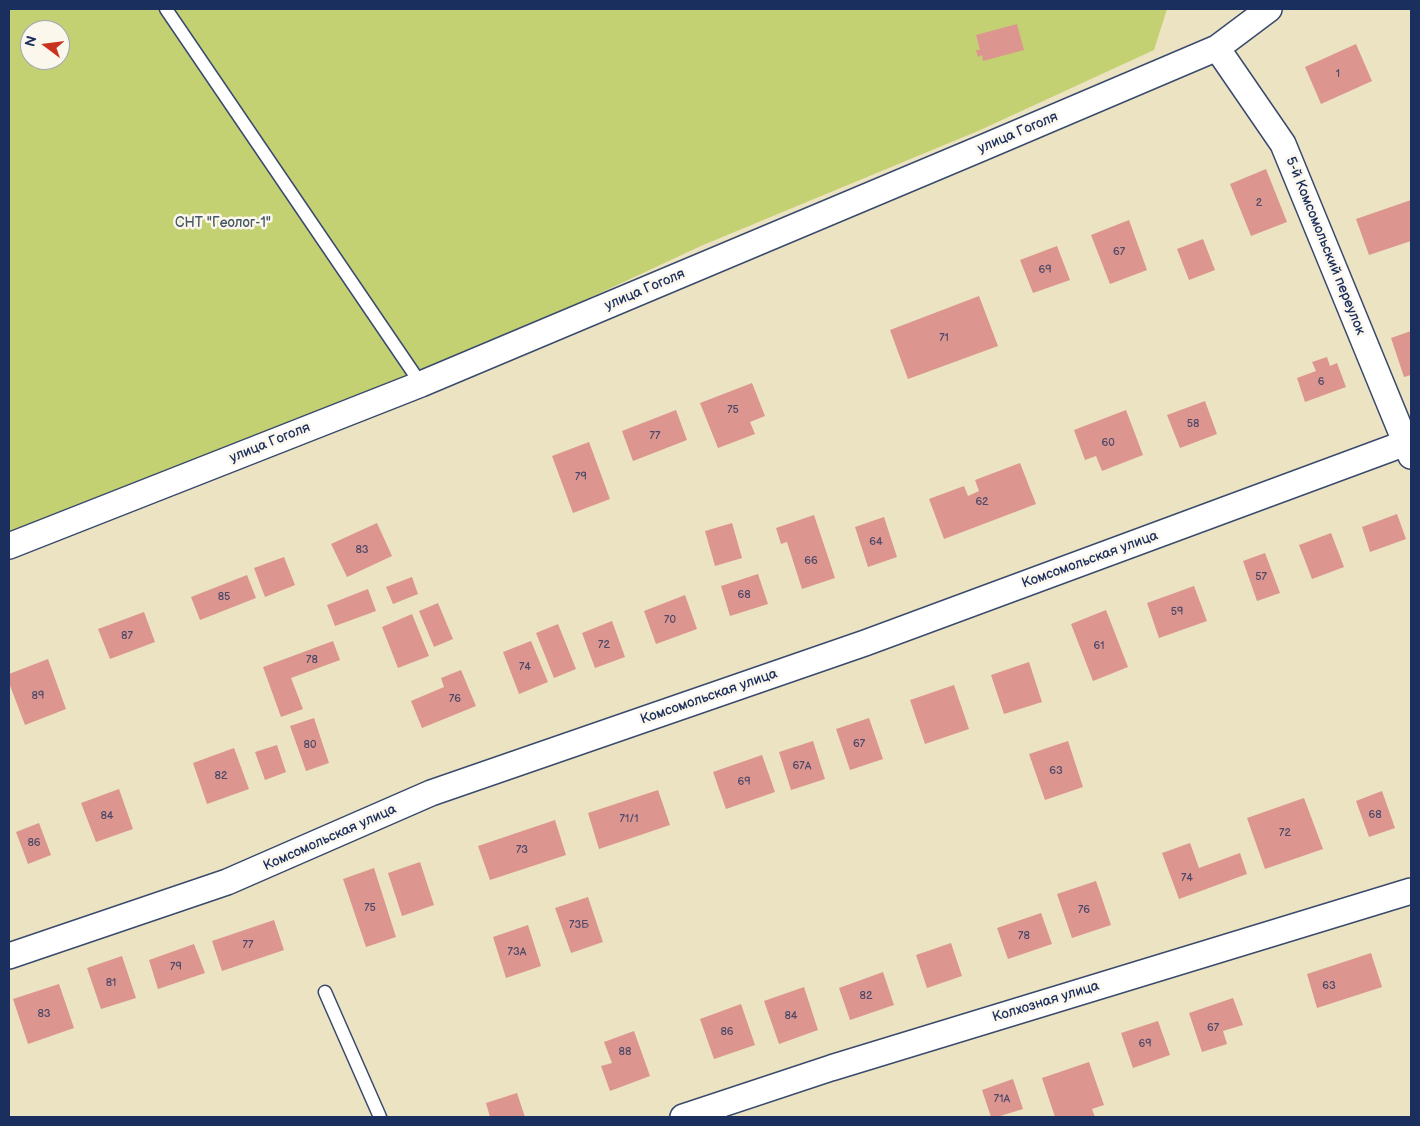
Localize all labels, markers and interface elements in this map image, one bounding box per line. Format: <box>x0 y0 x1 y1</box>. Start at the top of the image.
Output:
north arrow <box>20 20 70 70</box>
text: N <box>21 34 41 49</box>
house number: 1 <box>1336 67 1340 81</box>
street label: улица Гоголя <box>975 109 1061 157</box>
street label: 5-й Комсомольский переулок <box>1282 154 1368 338</box>
house number: 2 <box>1256 196 1262 210</box>
park label: СНТ "Геолог-1" <box>175 215 271 231</box>
house number: 67 <box>1113 245 1125 259</box>
house number: 69 <box>1038 263 1052 277</box>
street label: улица Гоголя <box>602 266 688 314</box>
house number: 71 <box>939 331 949 345</box>
house number: 6 <box>1318 375 1324 389</box>
house number: 75 <box>727 403 739 417</box>
house number: 58 <box>1187 417 1199 431</box>
street label: улица Гоголя <box>227 419 313 467</box>
house number: 77 <box>650 429 660 443</box>
house number: 60 <box>1101 436 1115 450</box>
house number: 79 <box>575 470 587 484</box>
house number: 62 <box>975 495 989 509</box>
street label: Комсомольская улица <box>1020 528 1160 592</box>
house number: 64 <box>869 535 883 549</box>
house number: 83 <box>355 543 369 557</box>
house number: 66 <box>804 554 818 568</box>
house number: 57 <box>1255 570 1267 584</box>
house number: 68 <box>737 588 751 602</box>
house number: 85 <box>218 590 230 604</box>
house number: 59 <box>1171 605 1183 619</box>
house number: 70 <box>664 613 676 627</box>
house number: 87 <box>121 629 133 643</box>
house number: 72 <box>598 638 610 652</box>
house number: 61 <box>1094 639 1104 653</box>
house number: 78 <box>306 653 318 667</box>
house number: 74 <box>519 660 531 674</box>
street label: Комсомольская улица <box>638 666 780 728</box>
house number: 89 <box>32 689 44 703</box>
house number: 76 <box>449 692 461 706</box>
house number: 67 <box>853 737 865 751</box>
house number: 80 <box>304 738 316 752</box>
house number: 67А <box>793 759 811 773</box>
house number: 63 <box>1049 764 1063 778</box>
house number: 82 <box>215 769 227 783</box>
house number: 69 <box>737 775 751 789</box>
street label: Комсомольская улица <box>261 801 399 875</box>
house number: 68 <box>1368 808 1382 822</box>
house number: 84 <box>100 809 114 823</box>
house number: 71/1 <box>620 812 638 826</box>
house number: 72 <box>1279 826 1291 840</box>
house number: 86 <box>27 836 41 850</box>
house number: 73 <box>516 843 528 857</box>
house number: 74 <box>1181 871 1193 885</box>
house number: 75 <box>364 901 376 915</box>
house number: 76 <box>1078 903 1090 917</box>
house number: 73Б <box>569 918 589 932</box>
house number: 78 <box>1018 929 1030 943</box>
house number: 77 <box>243 938 253 952</box>
house number: 73А <box>508 945 526 959</box>
house number: 79 <box>170 960 182 974</box>
house number: 81 <box>106 976 116 990</box>
street label: Колхозная улица <box>991 978 1101 1026</box>
house number: 63 <box>1322 979 1336 993</box>
house number: 82 <box>860 989 872 1003</box>
house number: 83 <box>37 1007 51 1021</box>
house number: 84 <box>784 1009 798 1023</box>
house number: 67 <box>1207 1021 1219 1035</box>
house number: 86 <box>720 1025 734 1039</box>
house number: 69 <box>1138 1037 1152 1051</box>
house number: 88 <box>619 1045 631 1059</box>
house number: 71А <box>994 1092 1010 1106</box>

